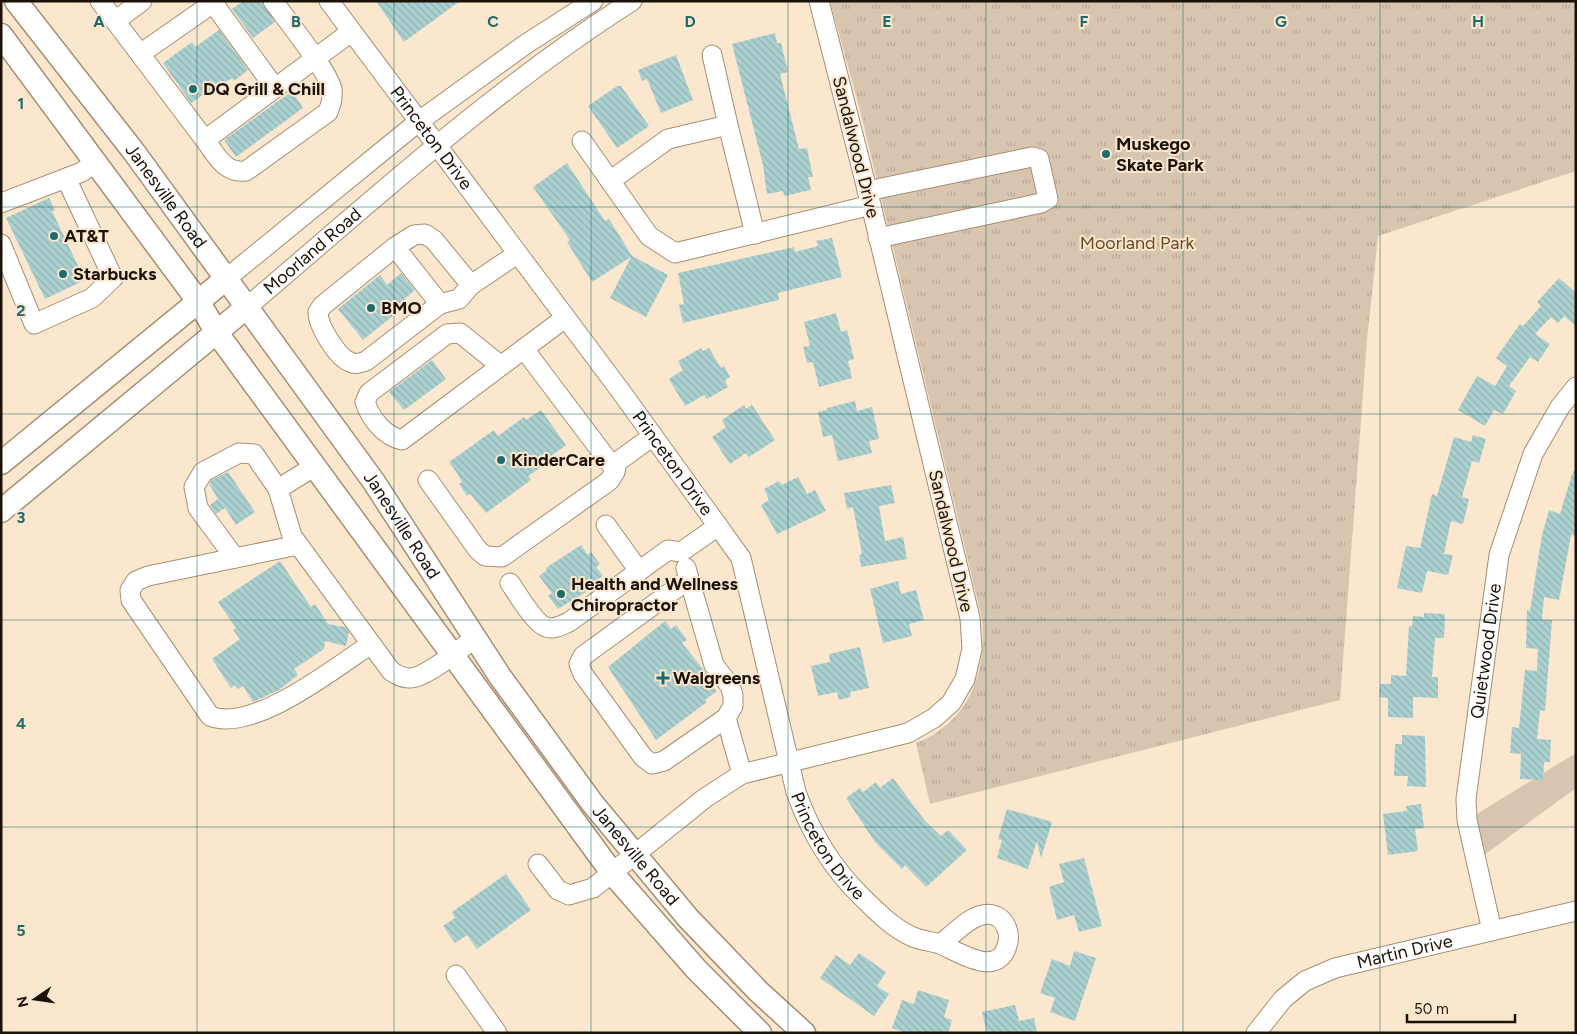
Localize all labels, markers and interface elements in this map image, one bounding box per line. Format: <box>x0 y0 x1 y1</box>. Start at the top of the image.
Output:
text: A <box>93 12 105 31</box>
text: B <box>291 12 301 31</box>
text: C <box>487 12 499 31</box>
text: D <box>684 12 696 31</box>
text: E <box>882 12 892 31</box>
text: F <box>1080 12 1089 31</box>
text: G <box>1275 12 1287 31</box>
text: H <box>1472 12 1484 31</box>
street label: Sandalwood Drive <box>828 74 884 220</box>
place label: DQ Grill & Chill <box>203 78 325 100</box>
street label: Princeton Drive <box>386 82 477 194</box>
marker: DQ Grill & Chill <box>187 83 199 95</box>
text: 1 <box>18 94 24 113</box>
place label: Muskego Skate Park <box>1116 133 1204 176</box>
street label: Janesville Road <box>121 139 211 253</box>
marker: Muskego Skate Park <box>1100 148 1112 160</box>
street label: Moorland Road <box>259 203 366 299</box>
place label: AT&T <box>64 225 109 247</box>
marker: AT&T <box>48 230 60 242</box>
park label: Moorland Park <box>1080 232 1195 254</box>
place label: Starbucks <box>73 263 157 285</box>
marker: Starbucks <box>57 268 69 280</box>
place label: BMO <box>381 297 422 319</box>
text: 2 <box>16 301 26 320</box>
marker: BMO <box>365 302 377 314</box>
street label: Princeton Drive <box>628 407 718 520</box>
place label: KinderCare <box>511 449 605 471</box>
marker: KinderCare <box>495 454 507 466</box>
street label: Janesville Road <box>359 467 445 583</box>
street label: Sandalwood Drive <box>924 468 978 614</box>
text: 3 <box>17 508 26 527</box>
place label: Health and Wellness Chiropractor <box>571 573 738 616</box>
street label: Quietwood Drive <box>1466 582 1506 720</box>
marker: Health and Wellness Chiropractor <box>555 588 567 600</box>
place label: Walgreens <box>673 667 761 689</box>
marker: Walgreens <box>657 672 669 684</box>
text: 4 <box>16 714 26 733</box>
street label: Princeton Drive <box>786 789 870 905</box>
street label: Janesville Road <box>588 801 684 910</box>
text: 5 <box>16 921 26 940</box>
street label: Martin Drive <box>1354 930 1455 973</box>
north arrow <box>10 974 60 1024</box>
scale bar <box>1407 992 1514 1024</box>
text: N <box>13 995 32 1009</box>
text: 50 m <box>1414 1000 1449 1018</box>

